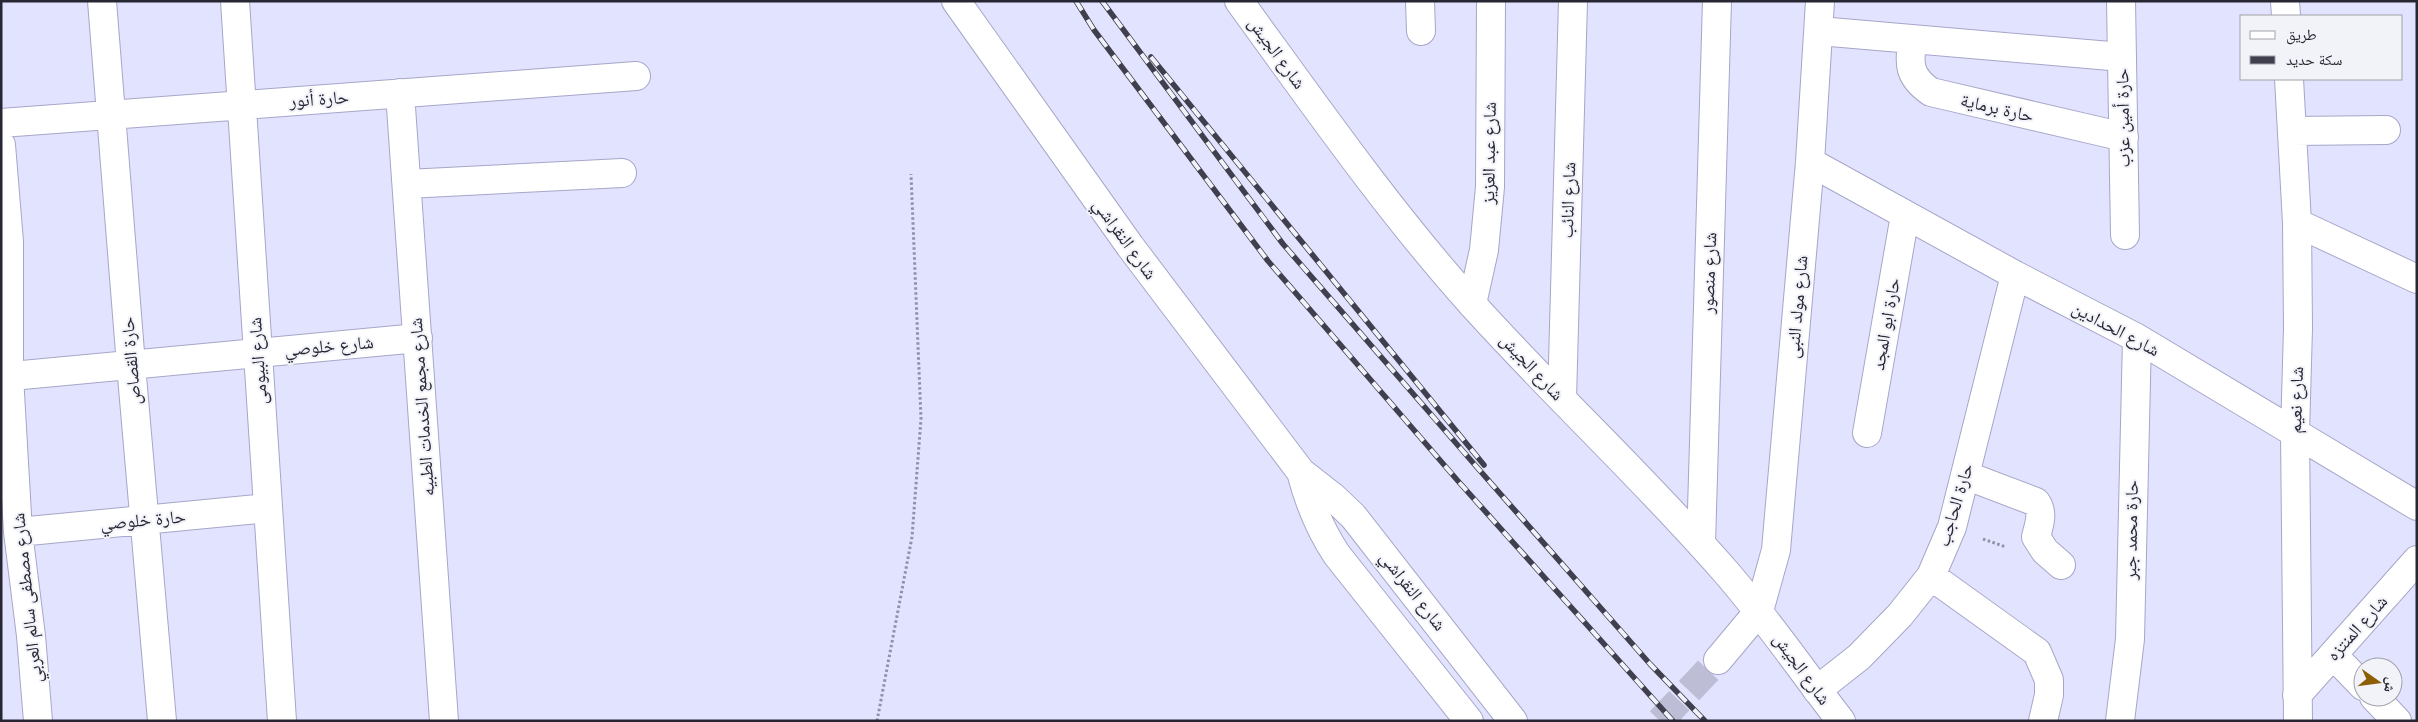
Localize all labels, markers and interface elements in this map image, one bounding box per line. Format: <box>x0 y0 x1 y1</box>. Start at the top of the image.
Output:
street label: شارع الجيش <box>1244 12 1311 93</box>
legend <box>2240 15 2403 80</box>
text: طريق <box>2286 25 2317 45</box>
text: سكة حديد <box>2286 50 2342 68</box>
street label: حارة أمين عزب <box>2110 68 2135 168</box>
street label: حارة أنور <box>287 85 349 111</box>
street label: حارة برماية <box>1958 88 2036 127</box>
street label: شارع عبد العزيز <box>1476 102 1501 205</box>
street label: شارع النائب <box>1555 161 1580 239</box>
street label: شارع النقراشي <box>1085 194 1163 286</box>
street label: شارع منصور <box>1696 232 1721 315</box>
street label: شارع مولد النبى <box>1781 254 1812 359</box>
street label: حارة ابو المجد <box>1866 276 1904 372</box>
street label: شارع الحدادين <box>2069 296 2164 361</box>
street label: حارة القصاص <box>115 316 146 406</box>
street label: شارع البيومى <box>243 317 272 406</box>
street label: شارع مجمع الخدمات الطبيه <box>404 317 440 497</box>
street label: شارع الجيش <box>1495 328 1569 405</box>
street label: شارع خلوصي <box>283 330 375 364</box>
street label: شارع نعيم <box>2283 366 2309 434</box>
street label: حارة الحاجب <box>1931 461 1978 549</box>
street label: حارة محمد جبر <box>2118 480 2142 581</box>
street label: حارة خلوصي <box>99 504 187 538</box>
street label: شارع مصطفى سالم العربي <box>6 512 50 684</box>
street label: شارع النقراشي <box>1372 546 1452 637</box>
street label: شارع المنتزه <box>2321 590 2392 665</box>
street label: شارع الجيش <box>1769 628 1836 709</box>
north arrow <box>2353 657 2403 707</box>
text: ش <box>2380 676 2401 695</box>

